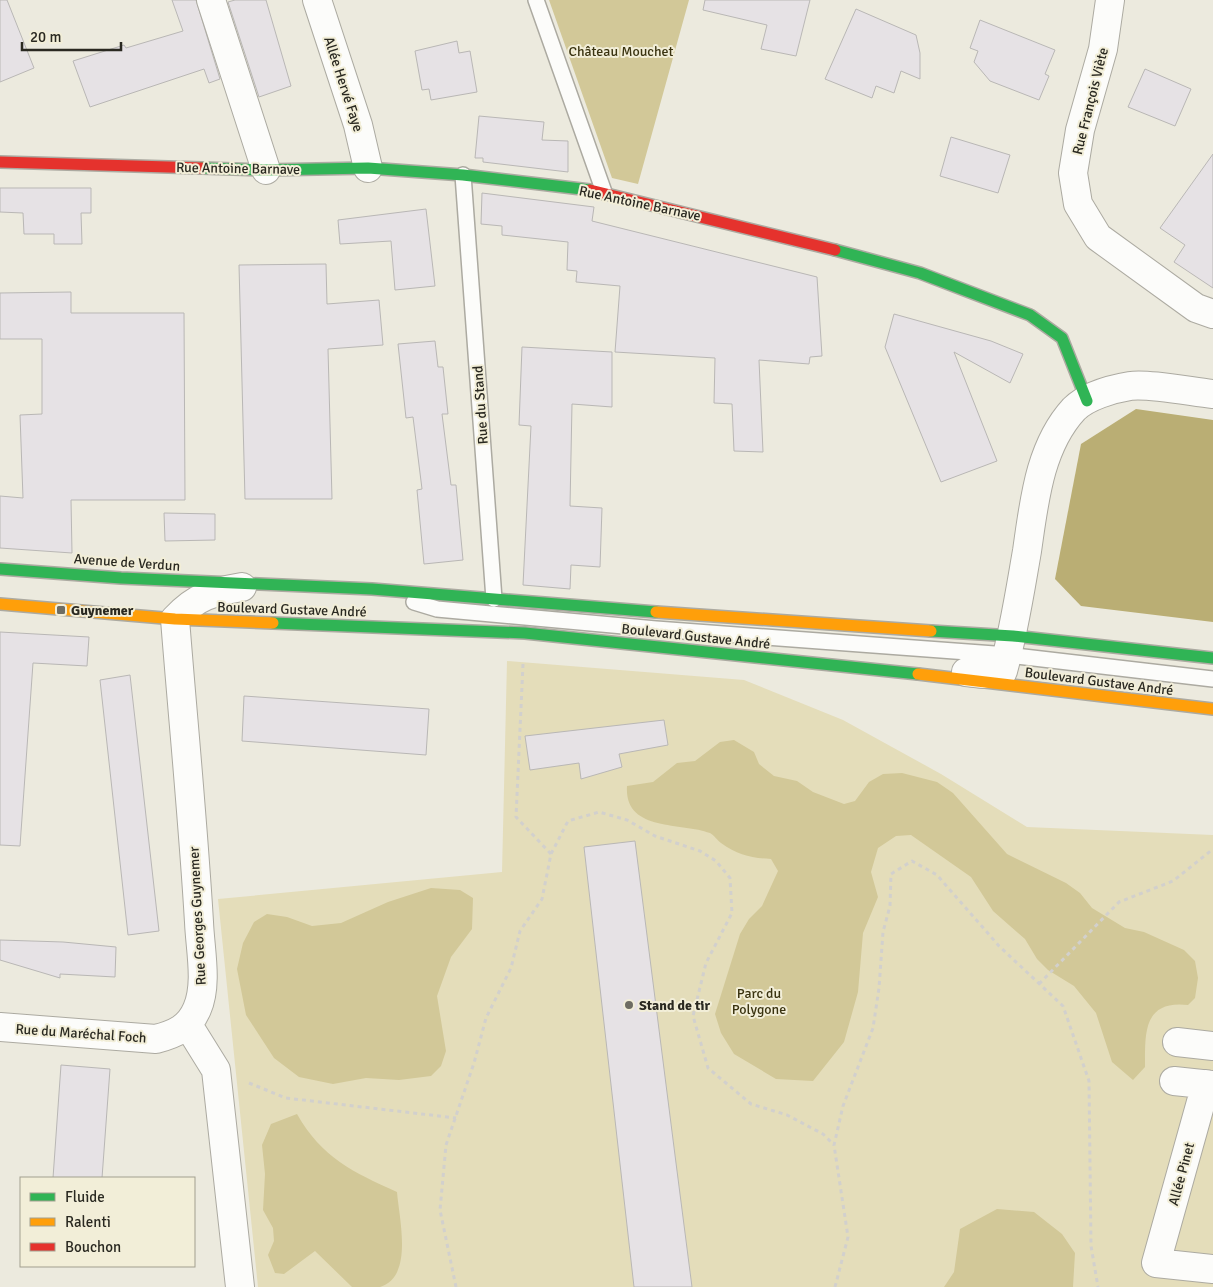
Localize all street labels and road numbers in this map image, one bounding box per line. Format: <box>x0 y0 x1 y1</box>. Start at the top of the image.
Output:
street label: Allée Hervé Faye <box>320 35 367 134</box>
street label: Rue François Viète <box>1069 46 1112 157</box>
street label: Rue Antoine Barnave <box>176 159 300 178</box>
street label: Rue Antoine Barnave <box>577 182 702 225</box>
street label: Rue du Stand <box>469 365 492 445</box>
street label: Avenue de Verdun <box>73 550 181 575</box>
street label: Boulevard Gustave André <box>217 598 367 621</box>
street label: Boulevard Gustave André <box>621 620 771 653</box>
street label: Boulevard Gustave André <box>1024 664 1174 699</box>
street label: Rue Georges Guynemer <box>185 845 210 986</box>
street label: Rue du Maréchal Foch <box>15 1020 147 1047</box>
street label: Allée Pinet <box>1165 1141 1198 1208</box>

